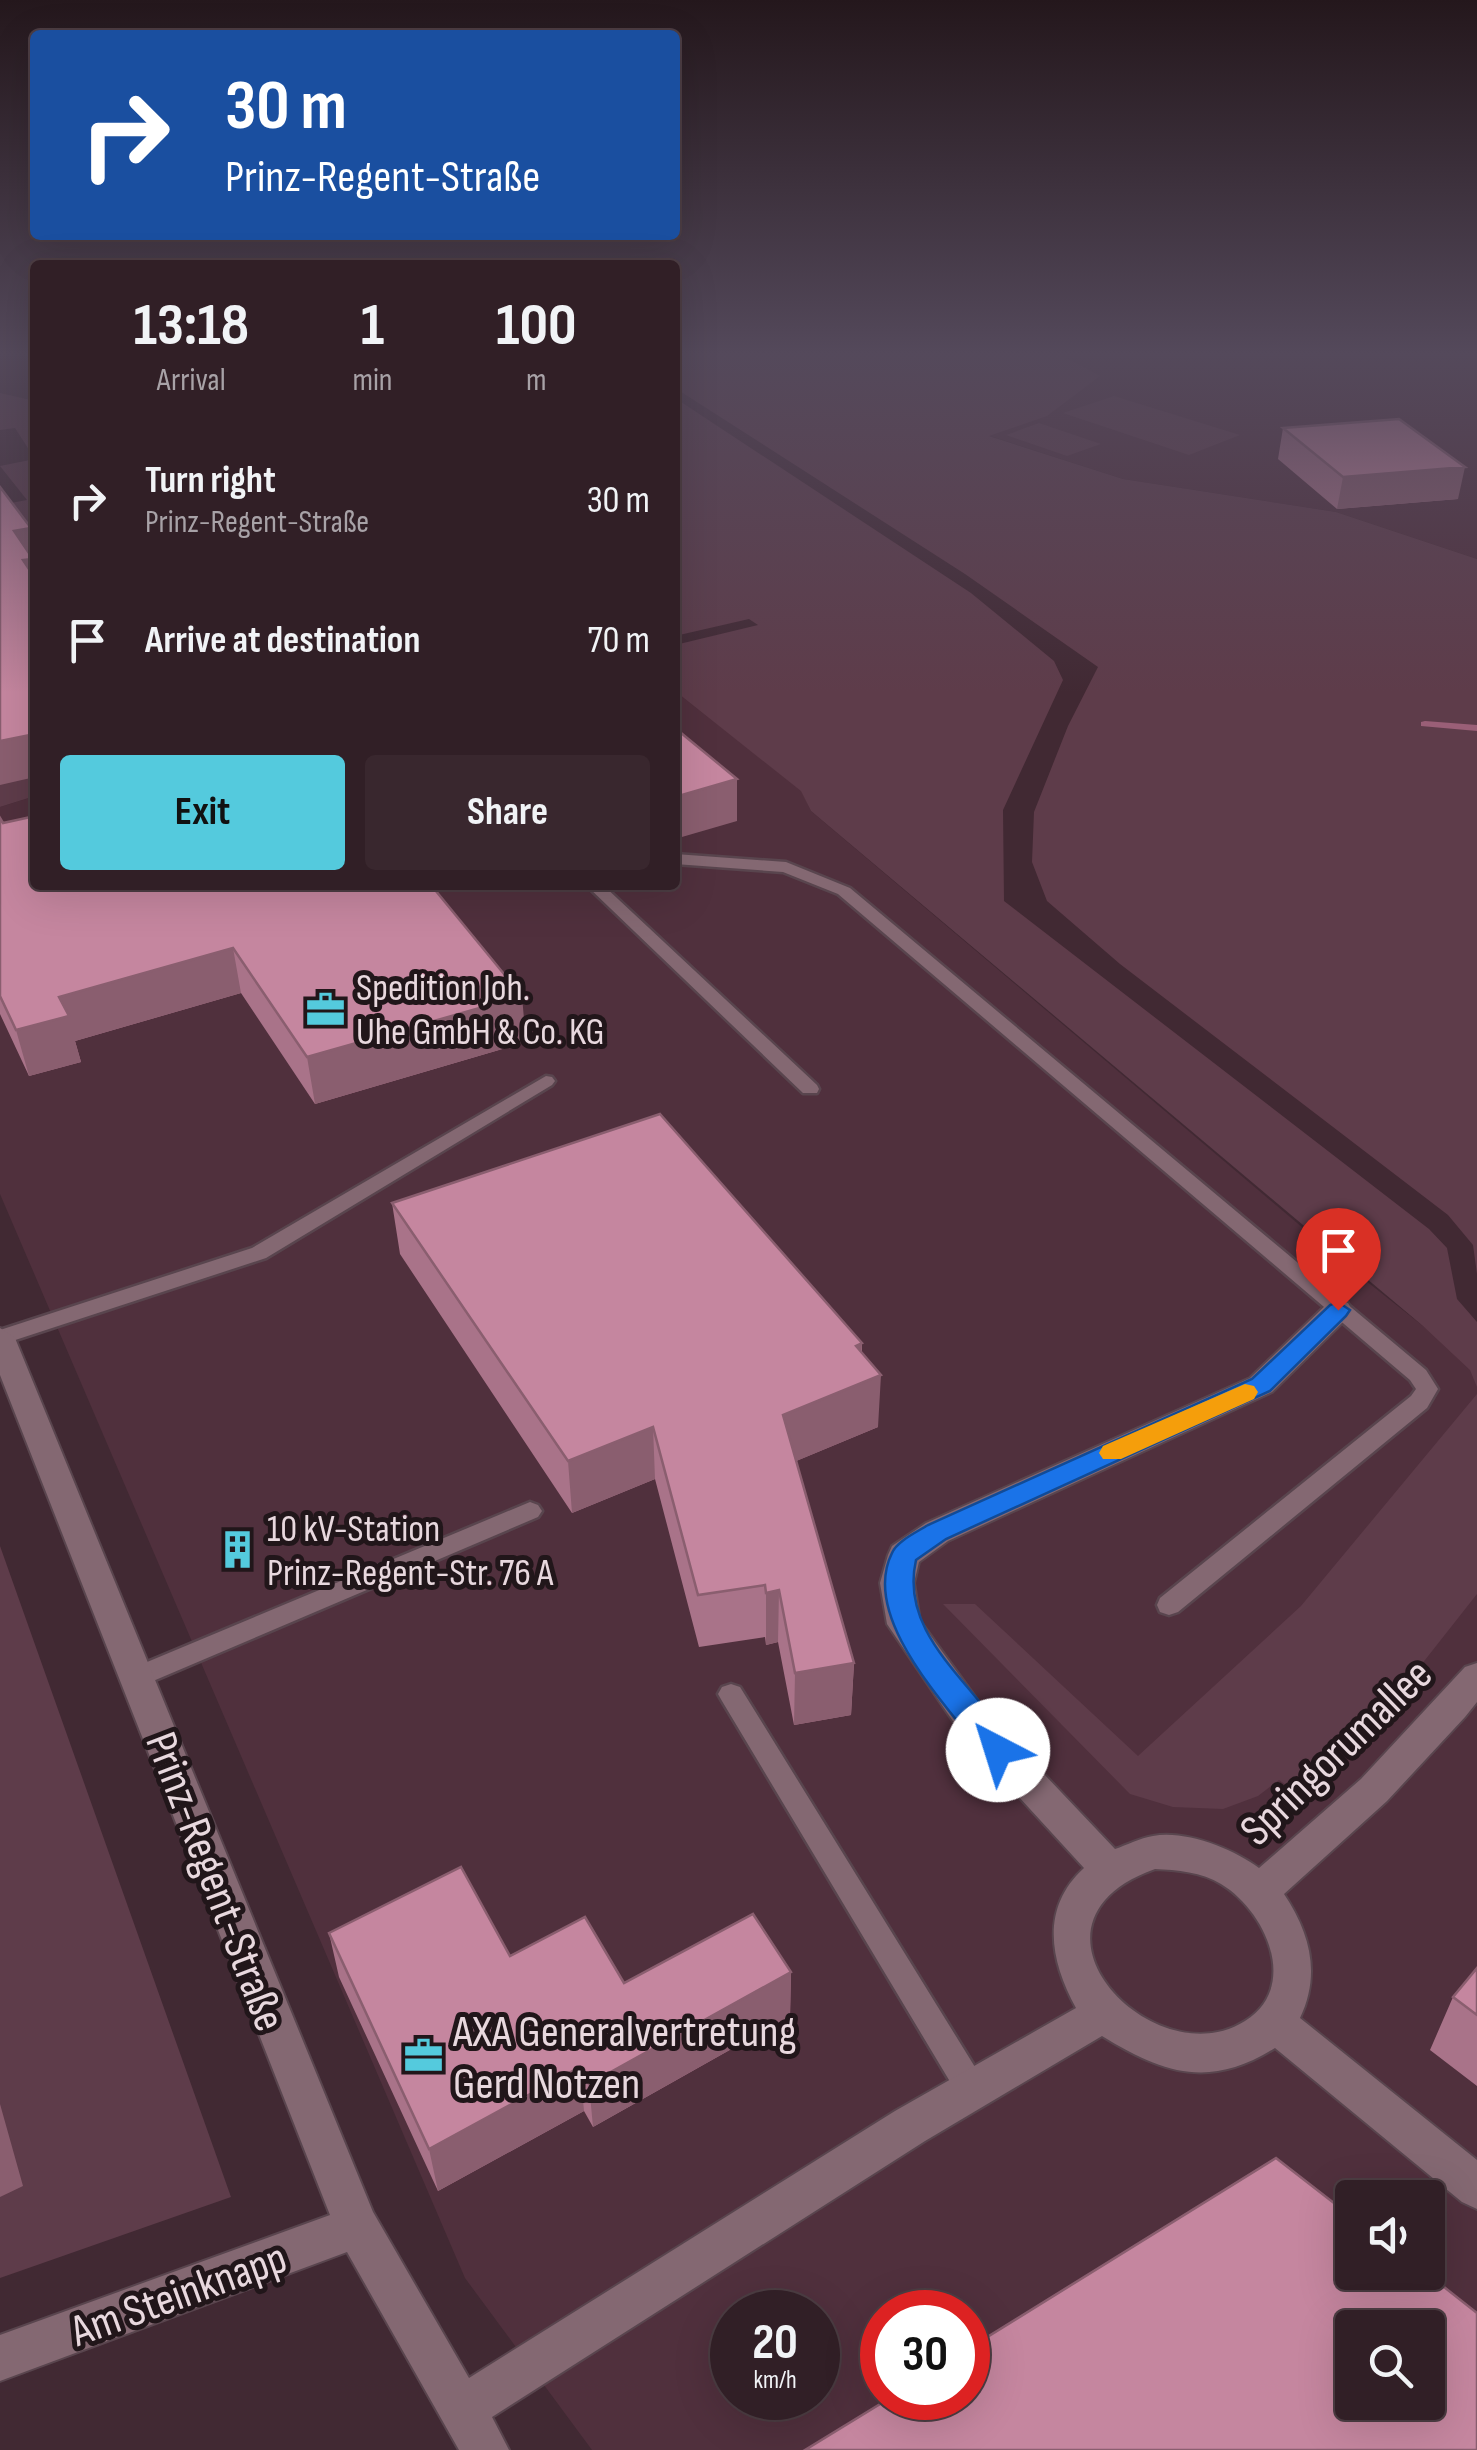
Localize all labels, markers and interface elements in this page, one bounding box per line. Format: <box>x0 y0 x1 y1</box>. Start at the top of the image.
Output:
text: 30 m <box>225 65 347 149</box>
icon: right <box>60 70 190 200</box>
text: Prinz-Regent-Straße <box>225 150 540 205</box>
text: 13:18 <box>133 290 249 362</box>
text: 1 <box>361 290 384 362</box>
text: 100 <box>496 290 577 362</box>
text: Arrival <box>157 361 226 400</box>
text: min <box>352 361 393 400</box>
text: m <box>526 361 547 400</box>
text: Turn right <box>145 458 276 503</box>
icon: right <box>60 473 115 528</box>
text: 30 m <box>587 478 650 523</box>
text: Prinz-Regent-Straße <box>145 503 369 542</box>
icon: arrive <box>60 613 115 668</box>
text: Arrive at destination <box>145 618 420 663</box>
text: 70 m <box>588 618 650 663</box>
button: Exit <box>60 755 345 870</box>
button: Share <box>365 755 650 870</box>
place label: Spedition Joh. Uhe GmbH & Co. KG <box>356 966 605 1055</box>
office icon: Spedition Joh. Uhe GmbH & Co. KG <box>305 988 347 1030</box>
pin <box>1296 1208 1381 1311</box>
icon: arrive <box>1311 1223 1366 1278</box>
place label: 10 kV-Station Prinz-Regent-Str. 76 A <box>267 1507 554 1596</box>
building icon: 10 kV-Station Prinz-Regent-Str. 76 A <box>216 1529 258 1571</box>
street label: Springorumallee <box>1229 1648 1444 1858</box>
position arrow <box>946 1698 1050 1802</box>
street label: Prinz-Regent-Straße <box>132 1725 297 2039</box>
place label: AXA Generalvertretung Gerd Notzen <box>452 2005 796 2112</box>
office icon: AXA Generalvertretung Gerd Notzen <box>402 2035 444 2077</box>
map controls <box>1335 2180 1445 2420</box>
button: sound <box>1335 2180 1445 2290</box>
street label: Am Steinknapp <box>63 2231 294 2360</box>
speed limit sign: 30 <box>860 2290 990 2420</box>
button: search <box>1335 2310 1445 2420</box>
text: 20 <box>752 2313 798 2373</box>
text: km/h <box>753 2365 797 2396</box>

